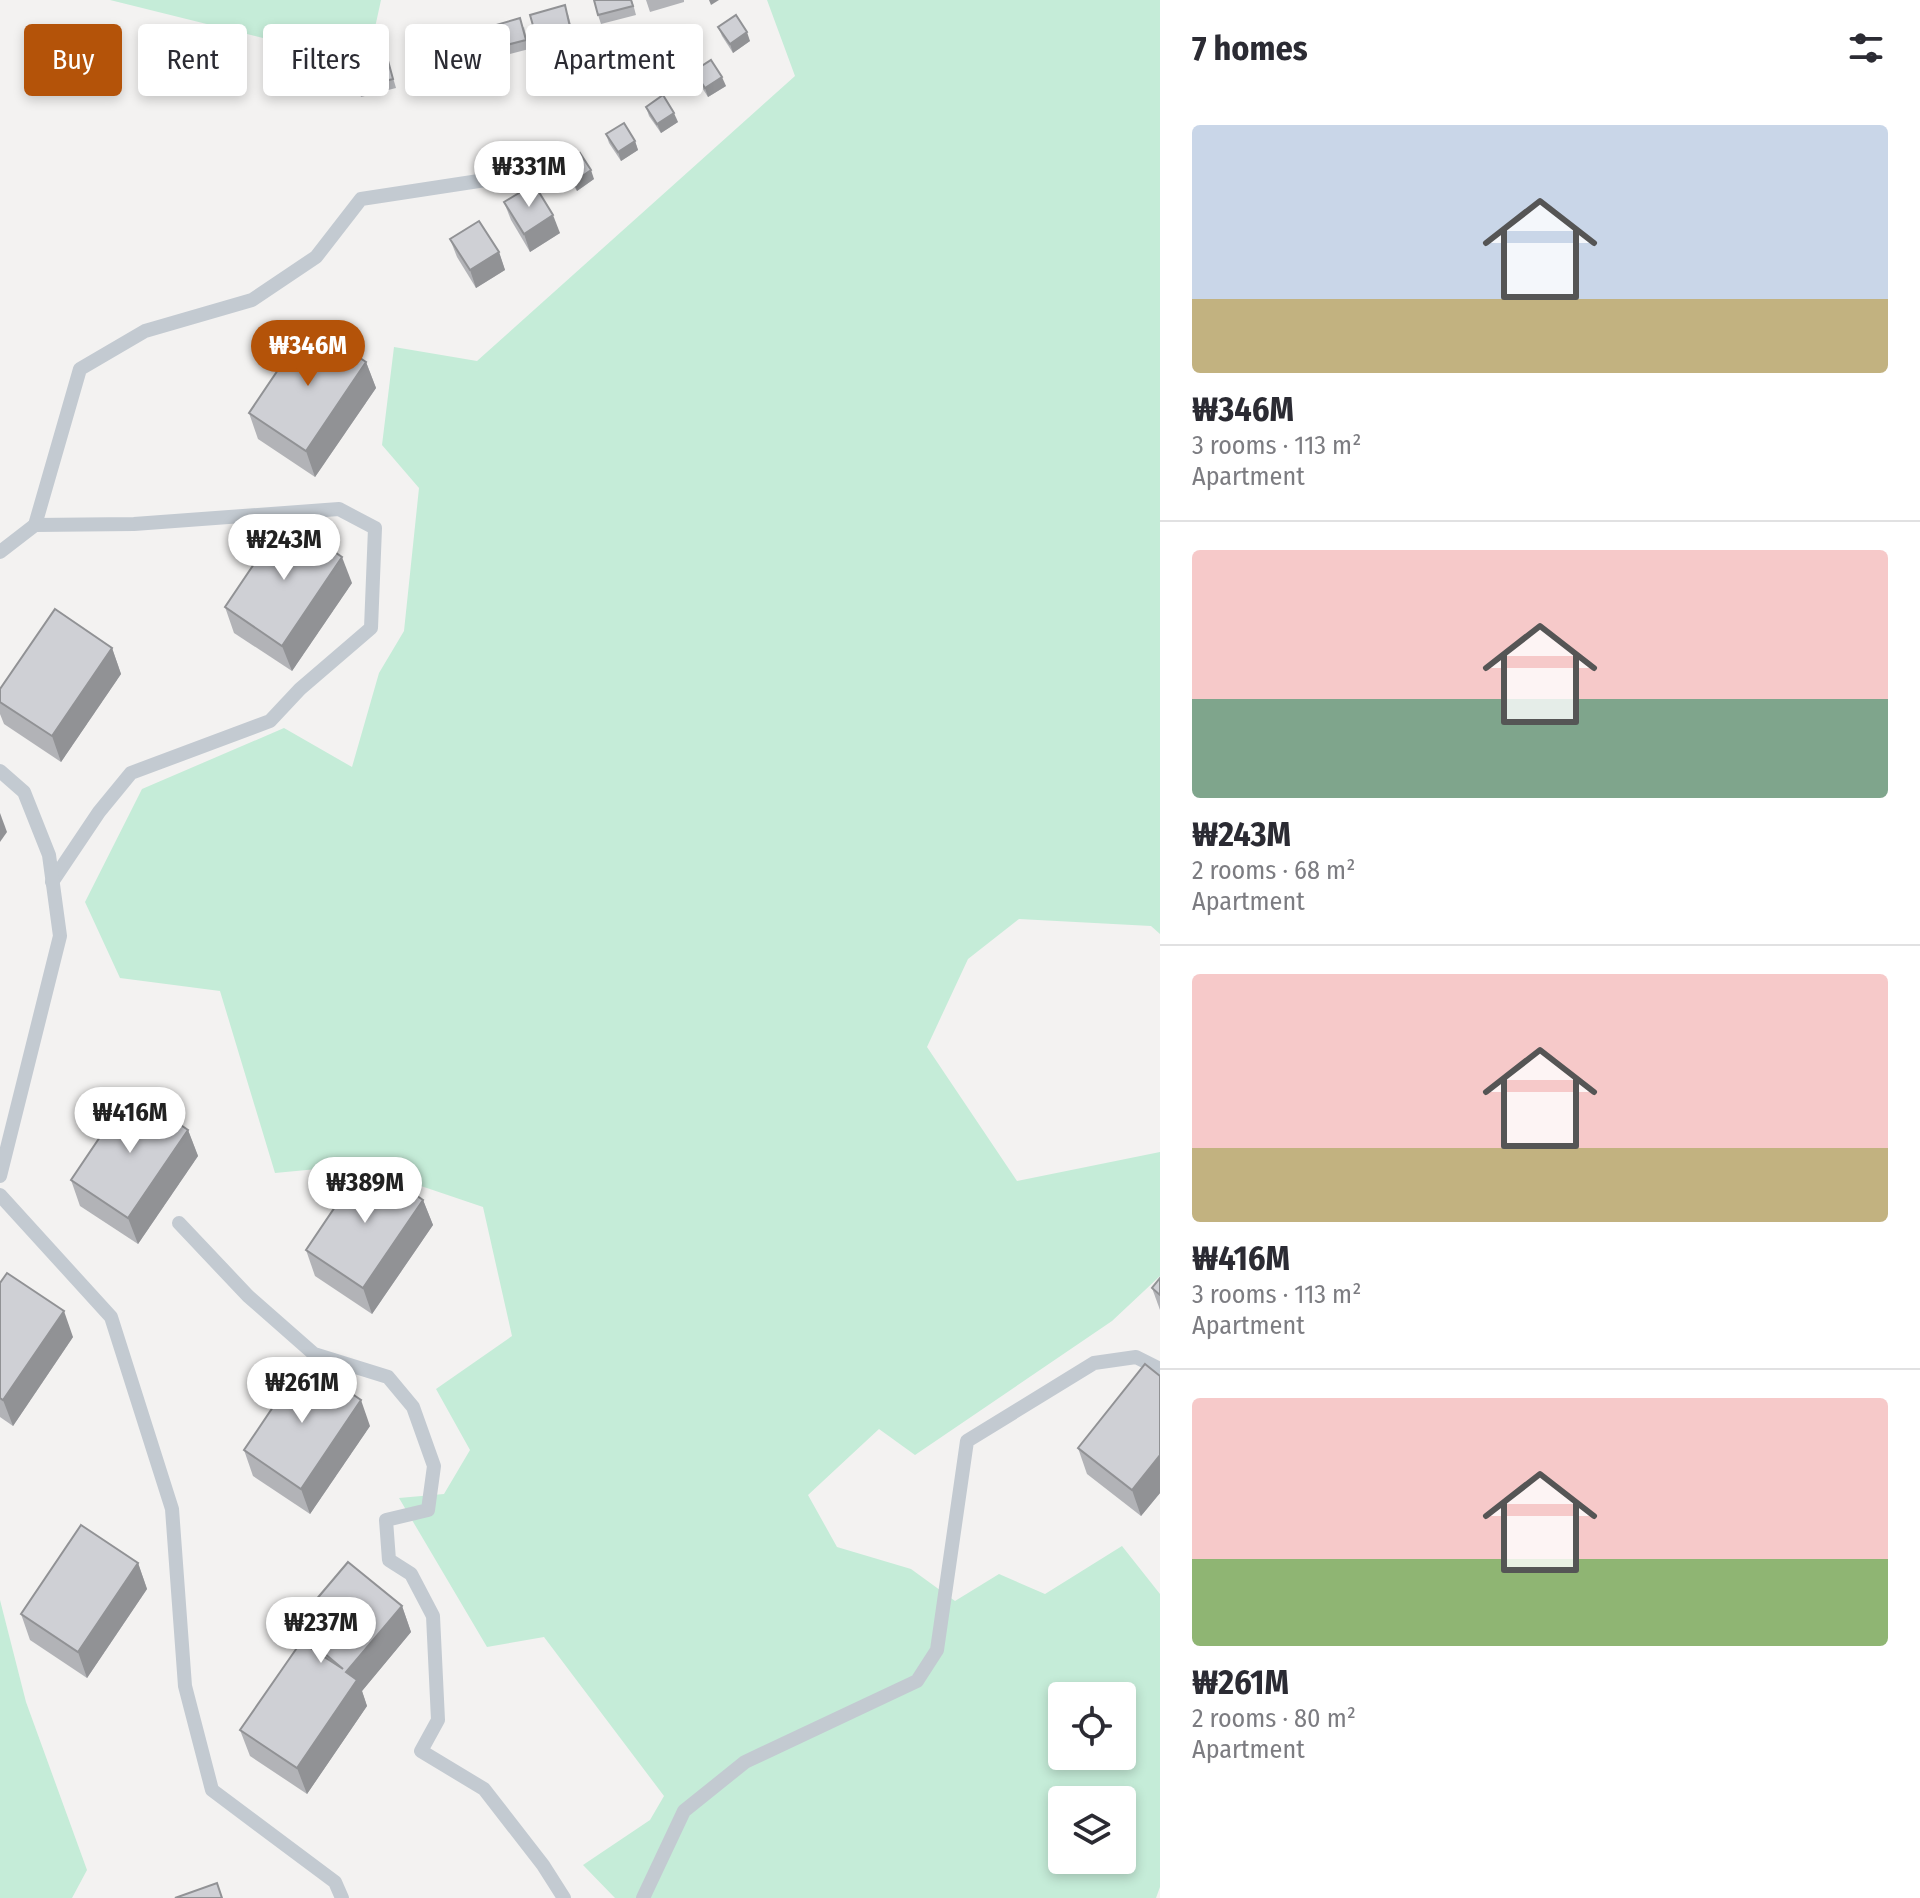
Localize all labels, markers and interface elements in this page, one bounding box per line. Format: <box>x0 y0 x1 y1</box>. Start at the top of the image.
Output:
chip: Buy <box>24 24 122 96</box>
chip: Rent <box>138 24 247 96</box>
chip: Filters <box>263 24 389 96</box>
chip: New <box>405 24 510 96</box>
chip: Apartment <box>526 24 703 96</box>
icon: filters <box>1844 26 1888 70</box>
text: 7 homes <box>1192 28 1308 69</box>
pin: ₩331M <box>473 141 585 209</box>
text: ₩331M <box>492 151 566 182</box>
icon: home <box>1468 177 1612 321</box>
pin: ₩346M <box>252 320 364 388</box>
text: ₩346M <box>269 330 347 361</box>
text: ₩346M <box>1192 389 1294 430</box>
text: 3 rooms · 113 m² <box>1192 430 1361 461</box>
text: Apartment <box>1192 461 1305 492</box>
pin: ₩243M <box>228 514 340 582</box>
text: ₩243M <box>246 524 322 555</box>
icon: home <box>1468 602 1612 746</box>
text: ₩243M <box>1192 814 1291 855</box>
text: 2 rooms · 68 m² <box>1192 855 1355 886</box>
text: Apartment <box>1192 886 1305 917</box>
icon: home <box>1468 1026 1612 1170</box>
pin: ₩416M <box>74 1087 186 1155</box>
text: ₩416M <box>92 1097 168 1128</box>
pin: ₩389M <box>309 1157 421 1225</box>
text: ₩389M <box>326 1167 404 1198</box>
text: ₩416M <box>1192 1238 1290 1279</box>
text: 3 rooms · 113 m² <box>1192 1279 1361 1310</box>
text: Apartment <box>1192 1310 1305 1341</box>
pin: ₩261M <box>246 1357 358 1425</box>
text: ₩261M <box>265 1367 339 1398</box>
icon: home <box>1468 1450 1612 1594</box>
pin: ₩237M <box>265 1597 377 1665</box>
text: ₩237M <box>284 1607 358 1638</box>
text: ₩261M <box>1192 1662 1289 1703</box>
map controls <box>1048 1682 1136 1874</box>
button: locate <box>1048 1682 1136 1770</box>
text: 2 rooms · 80 m² <box>1192 1703 1356 1734</box>
text: Apartment <box>1192 1734 1305 1765</box>
button: layers <box>1048 1786 1136 1874</box>

